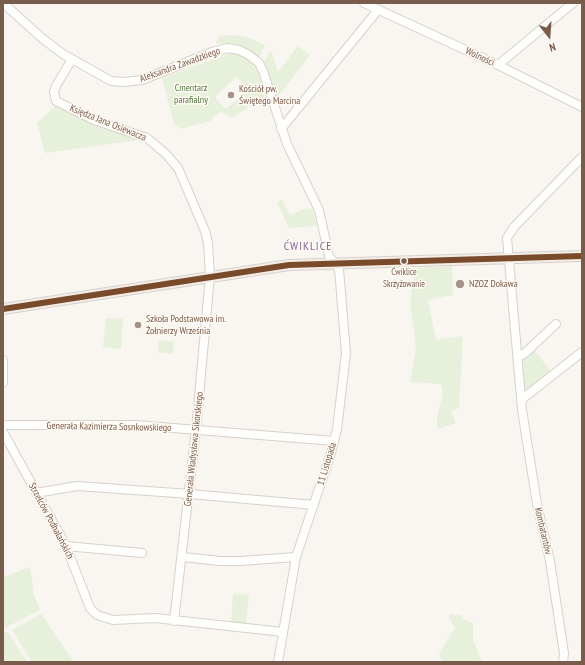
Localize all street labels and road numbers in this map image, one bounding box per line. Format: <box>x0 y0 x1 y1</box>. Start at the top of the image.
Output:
street label: Aleksandra Zawadzkiego <box>138 45 222 85</box>
street label: Wolności <box>463 45 497 69</box>
street label: Księdza Jana Osiewacza <box>68 102 148 144</box>
street label: Generała Władysława Sikorskiego <box>182 391 206 507</box>
street label: Generała Kazimierza Sosnkowskiego <box>46 420 172 434</box>
street label: 11 Listopada <box>315 441 339 487</box>
street label: Strzelców Podhalańskich <box>26 481 76 561</box>
street label: Kombatantów <box>532 506 554 556</box>

